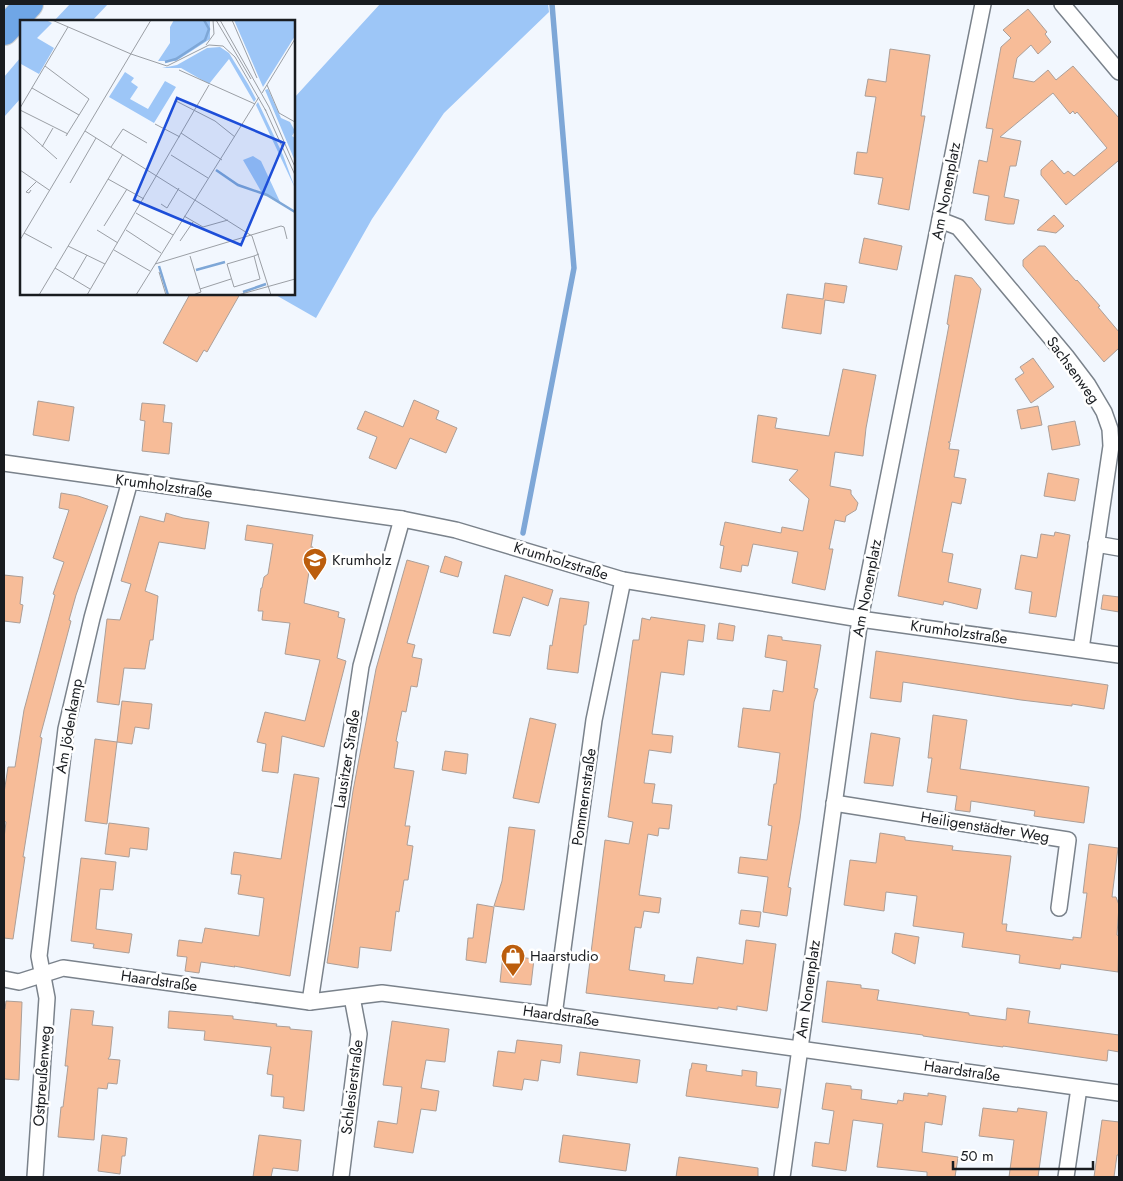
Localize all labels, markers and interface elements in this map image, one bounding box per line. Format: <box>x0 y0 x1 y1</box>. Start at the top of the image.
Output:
inset map <box>20 20 295 295</box>
street label: Am Nonenplatz <box>926 140 966 242</box>
street label: Sachsenweg <box>1041 332 1105 408</box>
street label: Krumholzstraße <box>114 468 214 504</box>
street label: Krumholzstraße <box>511 536 611 586</box>
street label: Am Nonenplatz <box>847 537 887 639</box>
school or university icon: Krumholz <box>302 547 328 581</box>
place label: Krumholz <box>332 549 392 571</box>
street label: Krumholzstraße <box>909 614 1009 650</box>
street label: Am Jödenkamp <box>50 676 88 775</box>
street label: Lausitzer Straße <box>328 708 366 810</box>
street label: Pommernstraße <box>566 747 602 847</box>
street label: Heiligenstädter Weg <box>919 806 1051 848</box>
street label: Am Nonenplatz <box>790 938 826 1040</box>
shop icon: Haarstudio <box>500 943 526 977</box>
place label: Haarstudio <box>530 945 598 967</box>
street label: Haardstraße <box>119 965 199 997</box>
street label: Haardstraße <box>521 1000 601 1032</box>
street label: Ostpreußenweg <box>28 1025 56 1127</box>
street label: Schlesierstraße <box>335 1038 369 1136</box>
street label: Haardstraße <box>922 1055 1002 1087</box>
scale bar <box>953 1138 1093 1170</box>
text: 50 m <box>960 1145 994 1167</box>

